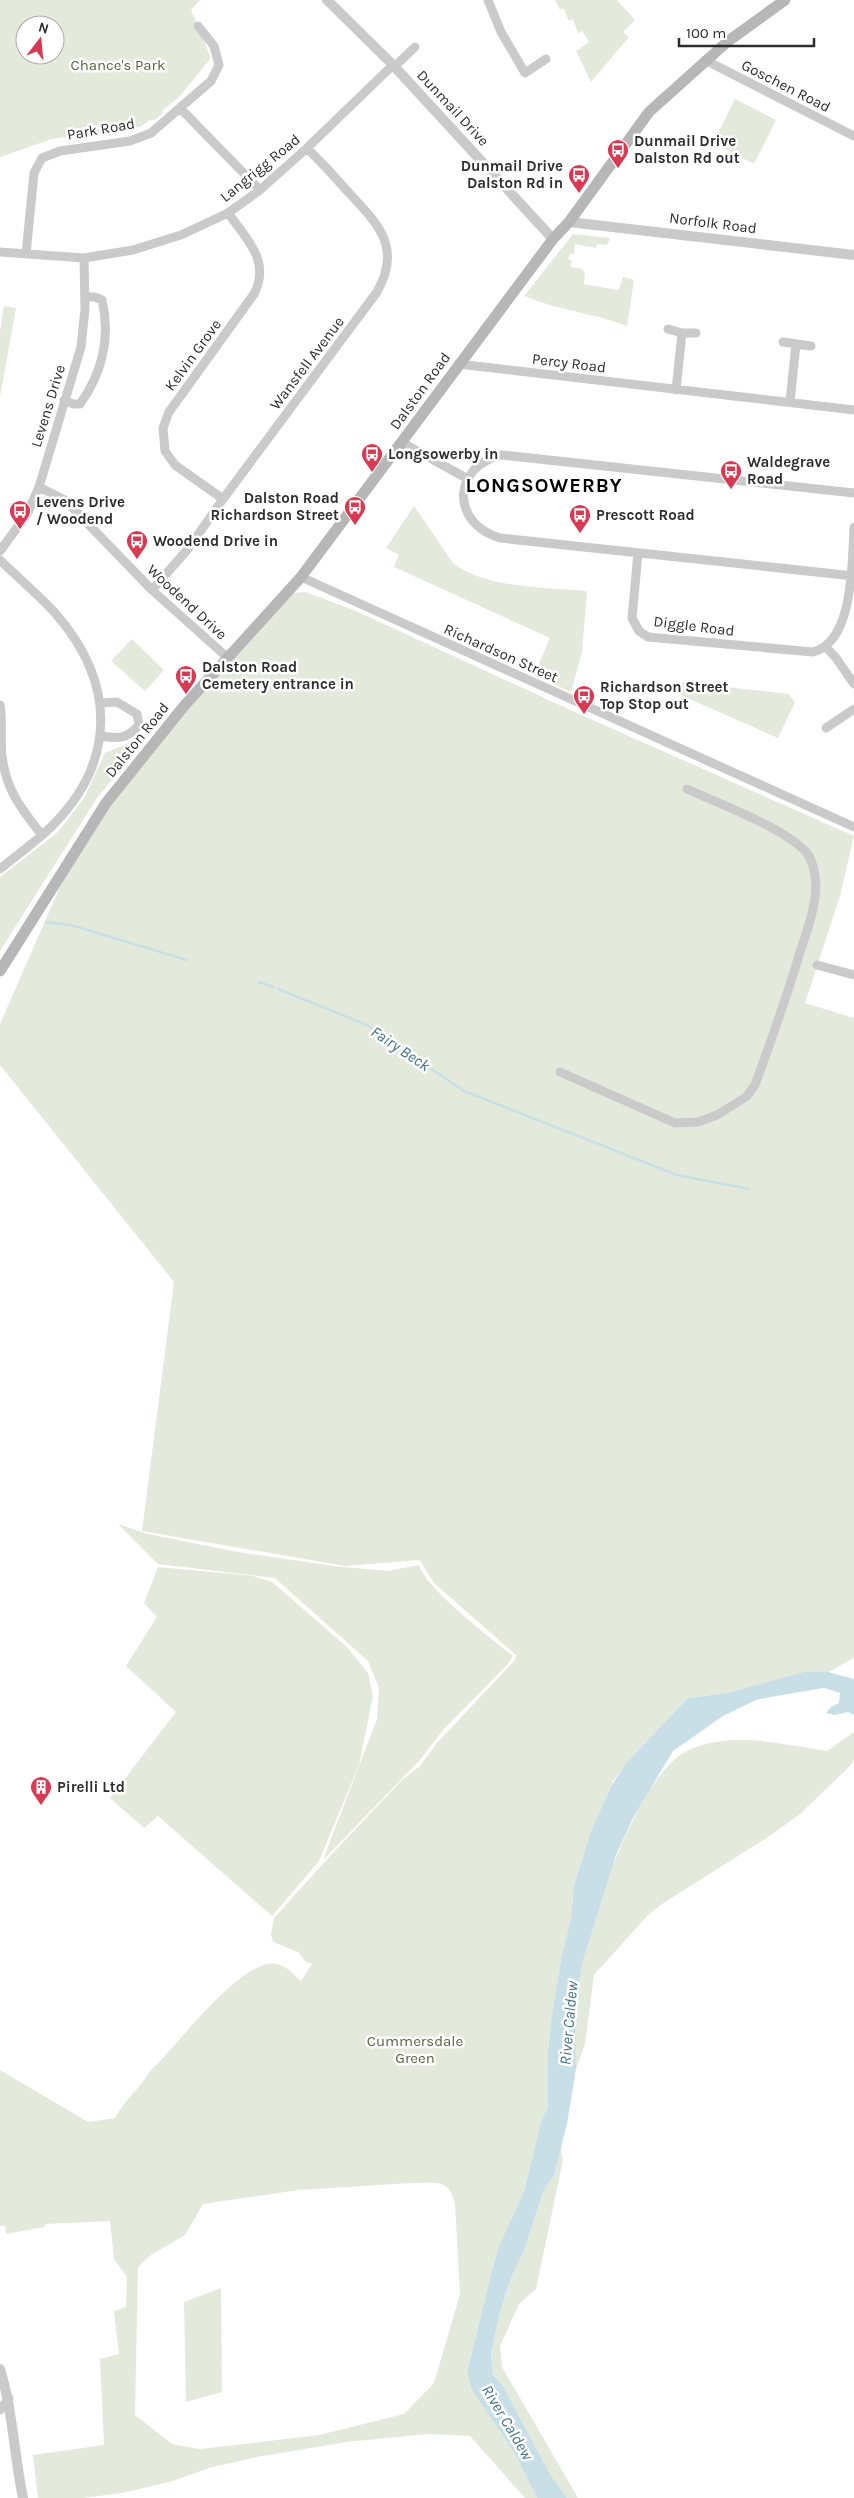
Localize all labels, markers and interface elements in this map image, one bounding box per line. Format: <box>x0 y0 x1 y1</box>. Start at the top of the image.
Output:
north arrow <box>15 15 65 65</box>
scale bar <box>679 15 814 47</box>
text: N <box>36 18 51 38</box>
text: 100 m <box>686 24 726 42</box>
park label: Chance's Park <box>71 56 165 74</box>
street label: Goschen Road <box>739 56 833 116</box>
street label: Dunmail Drive <box>413 66 493 150</box>
street label: Park Road <box>66 114 136 144</box>
street label: Langrigg Road <box>216 130 304 206</box>
place label: Dunmail Drive Dalston Rd out <box>634 132 740 167</box>
bus stop icon: Dunmail Drive Dalston Rd out <box>606 138 630 169</box>
place label: Dunmail Drive Dalston Rd in <box>461 157 563 192</box>
bus stop icon: Dunmail Drive Dalston Rd in <box>567 163 591 194</box>
street label: Norfolk Road <box>668 209 758 237</box>
street label: Wansfell Avenue <box>266 313 348 413</box>
street label: Kelvin Grove <box>161 316 225 394</box>
street label: Dalston Road <box>386 349 454 433</box>
street label: Percy Road <box>531 350 607 376</box>
street label: Levens Drive <box>27 362 69 450</box>
bus stop icon: Longsowerby in <box>360 442 384 473</box>
place label: Longsowerby in <box>388 445 498 463</box>
place label: Waldegrave Road <box>747 453 830 488</box>
bus stop icon: Waldegrave Road <box>719 459 743 490</box>
district label: LONGSOWERBY <box>465 474 623 497</box>
place label: Dalston Road Richardson Street <box>211 489 339 524</box>
place label: Levens Drive / Woodend <box>36 493 125 528</box>
bus stop icon: Dalston Road Richardson Street <box>343 495 367 526</box>
bus stop icon: Levens Drive / Woodend <box>8 499 32 530</box>
bus stop icon: Prescott Road <box>568 503 592 534</box>
place label: Prescott Road <box>596 506 695 524</box>
bus stop icon: Woodend Drive in <box>125 529 149 560</box>
place label: Woodend Drive in <box>153 532 278 550</box>
street label: Woodend Drive <box>143 560 231 644</box>
street label: Diggle Road <box>653 612 735 640</box>
street label: Richardson Street <box>441 620 561 686</box>
place label: Dalston Road Cemetery entrance in <box>202 658 354 693</box>
bus stop icon: Dalston Road Cemetery entrance in <box>174 664 198 695</box>
place label: Richardson Street Top Stop out <box>600 678 729 713</box>
bus stop icon: Richardson Street Top Stop out <box>572 684 596 715</box>
street label: Dalston Road <box>101 699 173 781</box>
water label: Fairy Beck <box>367 1022 435 1076</box>
building icon: Pirelli Ltd <box>29 1775 53 1806</box>
place label: Pirelli Ltd <box>57 1778 125 1796</box>
water label: River Caldew <box>555 1980 582 2066</box>
park label: Cummersdale Green <box>367 2032 463 2067</box>
water label: River Caldew <box>478 2381 538 2464</box>

